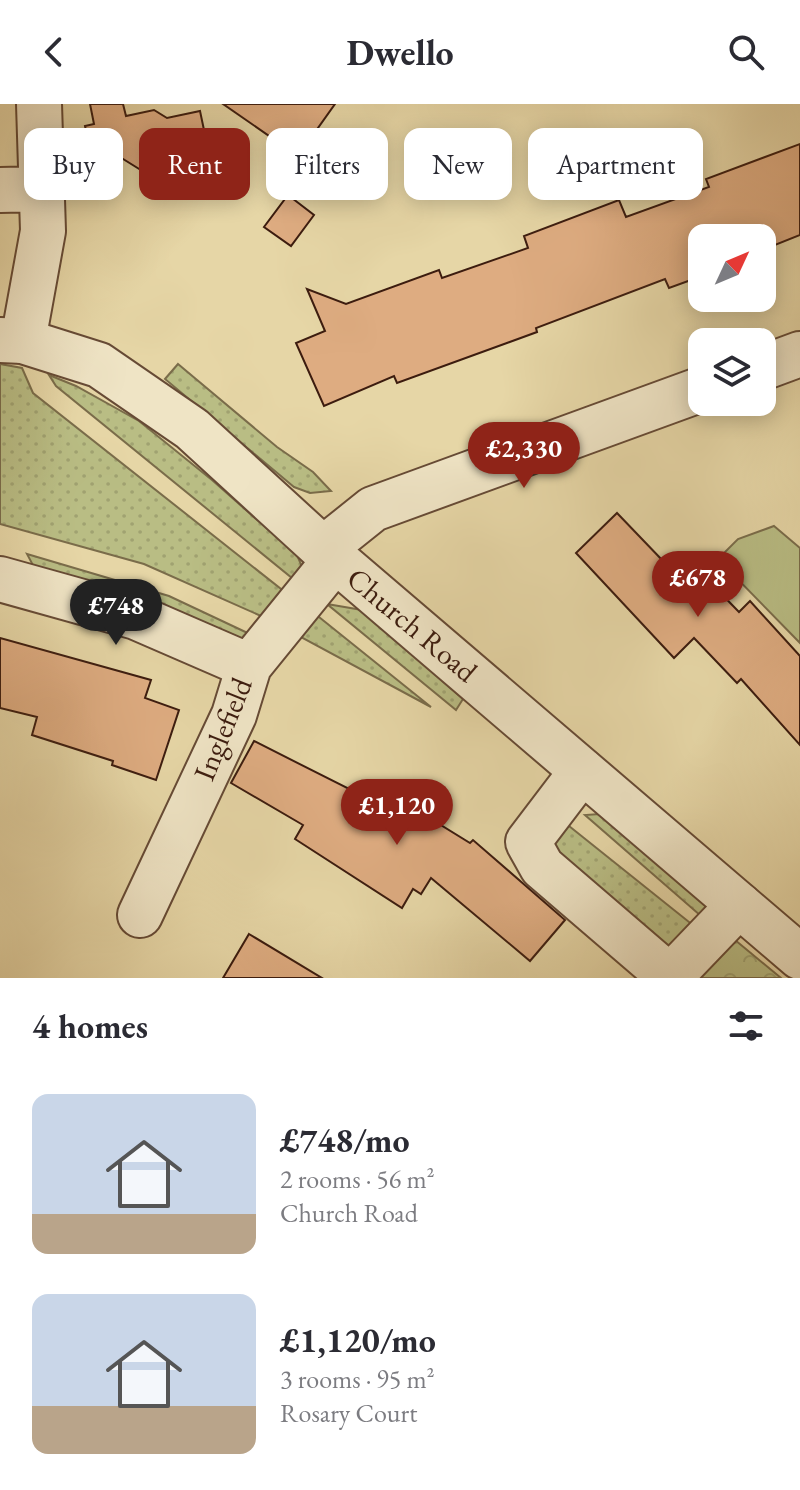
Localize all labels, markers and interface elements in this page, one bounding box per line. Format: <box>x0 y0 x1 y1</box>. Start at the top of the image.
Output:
text: Dwello <box>346 29 454 76</box>
icon: back <box>32 30 76 74</box>
icon: search <box>724 30 768 74</box>
chip: Buy <box>24 128 123 200</box>
chip: Rent <box>139 128 250 200</box>
chip: Filters <box>266 128 388 200</box>
chip: New <box>404 128 512 200</box>
chip: Apartment <box>528 128 703 200</box>
north arrow <box>688 224 776 312</box>
map controls <box>688 224 776 416</box>
button: layers <box>688 328 776 416</box>
pin: £2,330 <box>459 422 589 490</box>
text: £2,330 <box>486 431 562 465</box>
pin: £678 <box>651 551 745 619</box>
street label: Church Road <box>339 559 486 691</box>
text: £678 <box>670 560 726 594</box>
pin: £748 <box>69 579 163 647</box>
text: £748 <box>88 588 144 622</box>
street label: Inglefield <box>184 671 261 786</box>
pin: £1,120 <box>332 779 462 847</box>
text: £1,120 <box>359 788 435 822</box>
text: 4 homes <box>32 1004 148 1048</box>
icon: filters <box>724 1004 768 1048</box>
text: £748/mo <box>280 1118 410 1162</box>
icon: home <box>96 1126 192 1222</box>
text: 2 rooms · 56 m² <box>280 1162 435 1196</box>
text: Church Road <box>280 1196 418 1230</box>
text: £1,120/mo <box>280 1318 436 1362</box>
icon: home <box>96 1326 192 1422</box>
text: 3 rooms · 95 m² <box>280 1362 435 1396</box>
text: Rosary Court <box>280 1396 417 1430</box>

